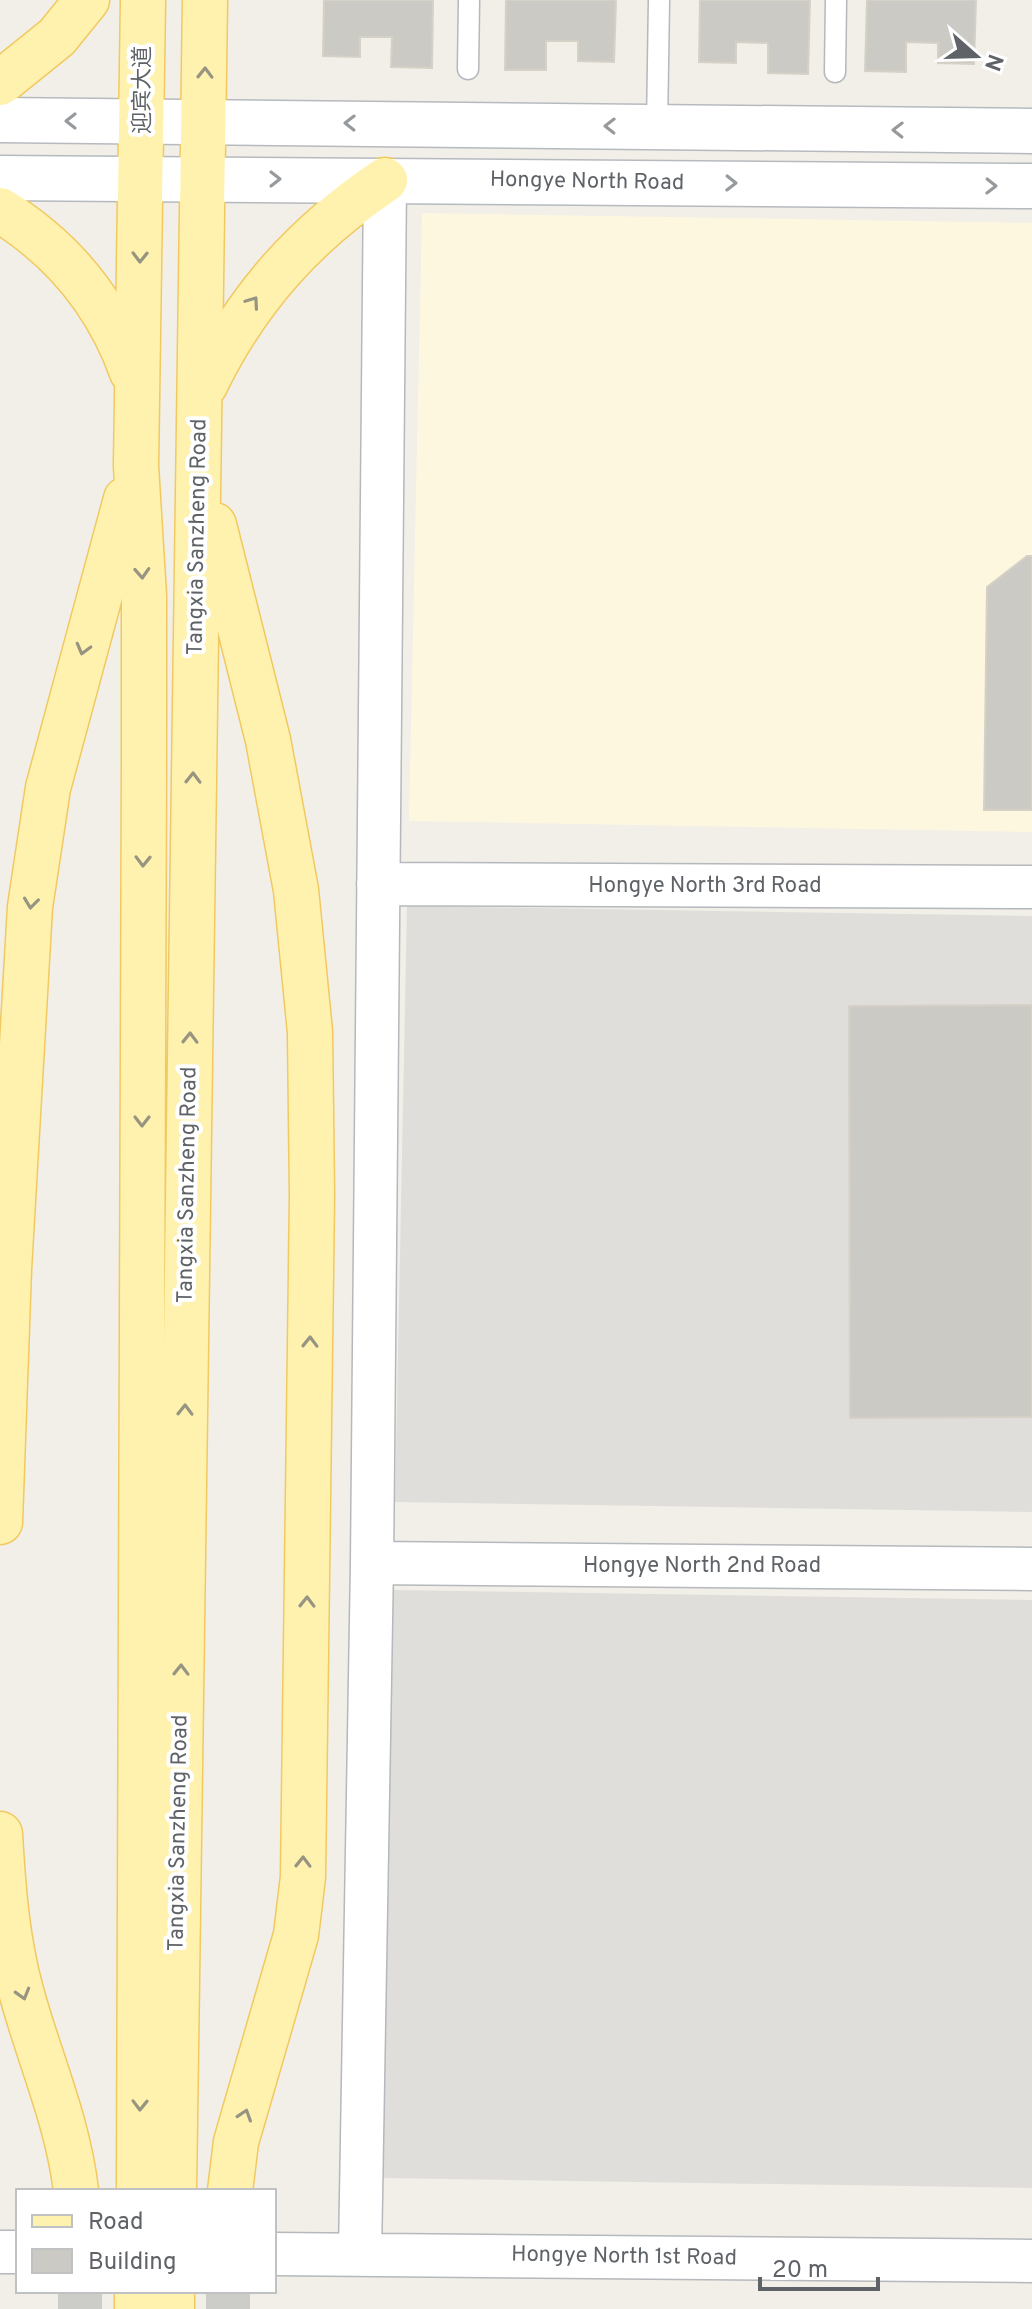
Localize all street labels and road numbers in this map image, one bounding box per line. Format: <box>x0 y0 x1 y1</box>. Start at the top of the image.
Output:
street label: 迎宾大道 <box>130 46 157 134</box>
street label: Hongye North Road <box>490 167 684 197</box>
street label: Tangxia Sanzheng Road <box>182 418 214 656</box>
street label: Hongye North 3rd Road <box>588 873 822 900</box>
street label: Tangxia Sanzheng Road <box>172 1066 204 1304</box>
street label: Hongye North 2nd Road <box>583 1553 821 1580</box>
street label: Tangxia Sanzheng Road <box>163 1714 195 1952</box>
street label: Hongye North 1st Road <box>511 2242 737 2272</box>

